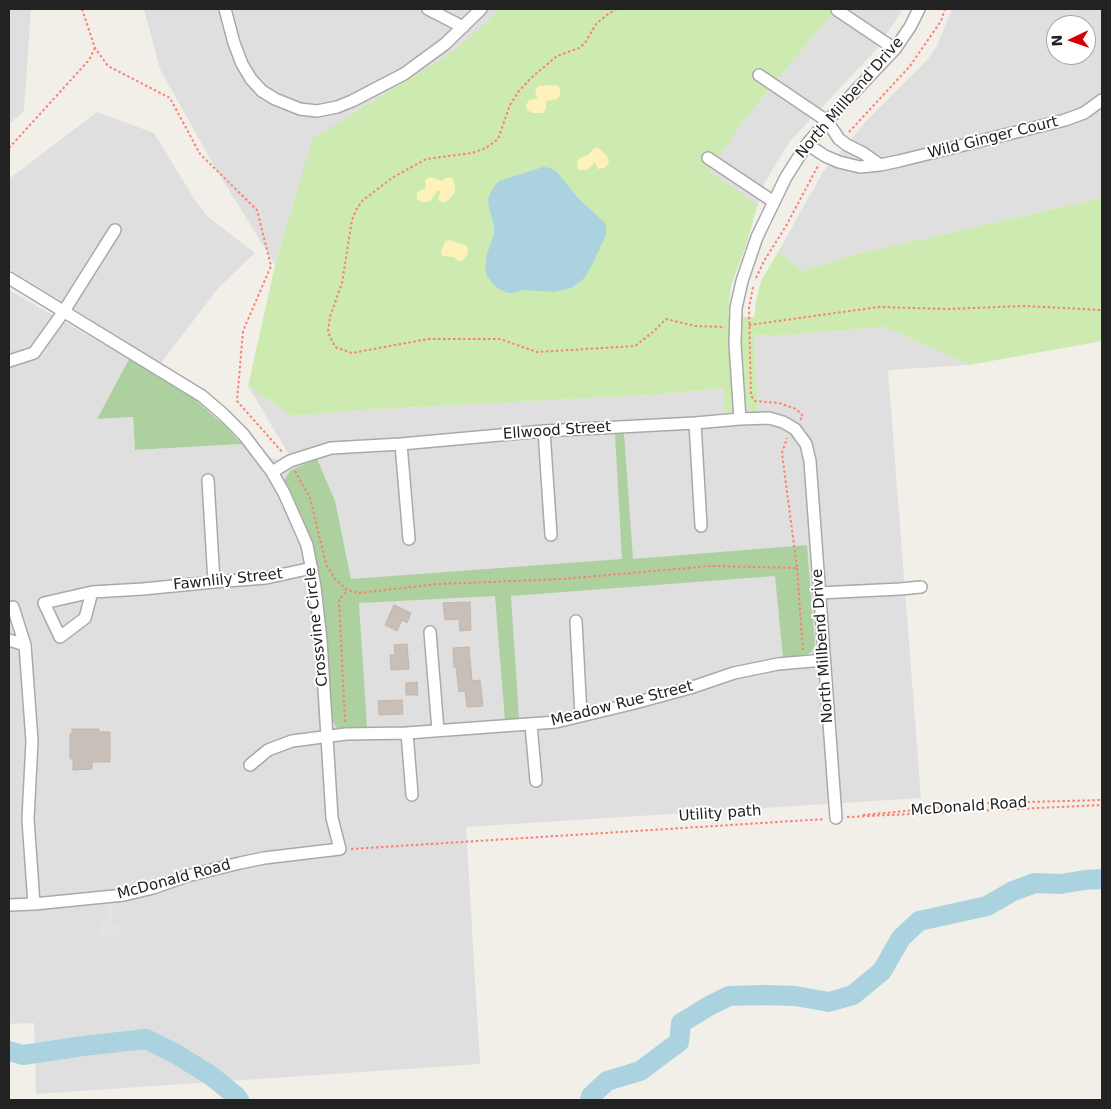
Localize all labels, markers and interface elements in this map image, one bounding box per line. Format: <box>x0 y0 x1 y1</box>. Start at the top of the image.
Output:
north arrow <box>1046 15 1096 65</box>
street label: North Millbend Drive <box>792 34 908 162</box>
text: N <box>1049 34 1065 47</box>
street label: Wild Ginger Court <box>926 113 1060 163</box>
street label: Ellwood Street <box>502 418 612 444</box>
street label: Fawnlily Street <box>172 565 284 595</box>
street label: Crossvine Circle <box>302 566 332 688</box>
street label: North Millbend Drive <box>809 568 837 724</box>
street label: Meadow Rue Street <box>549 678 695 730</box>
street label: McDonald Road <box>910 794 1028 820</box>
street label: Utility path <box>678 802 762 826</box>
street label: McDonald Road <box>115 856 233 904</box>

